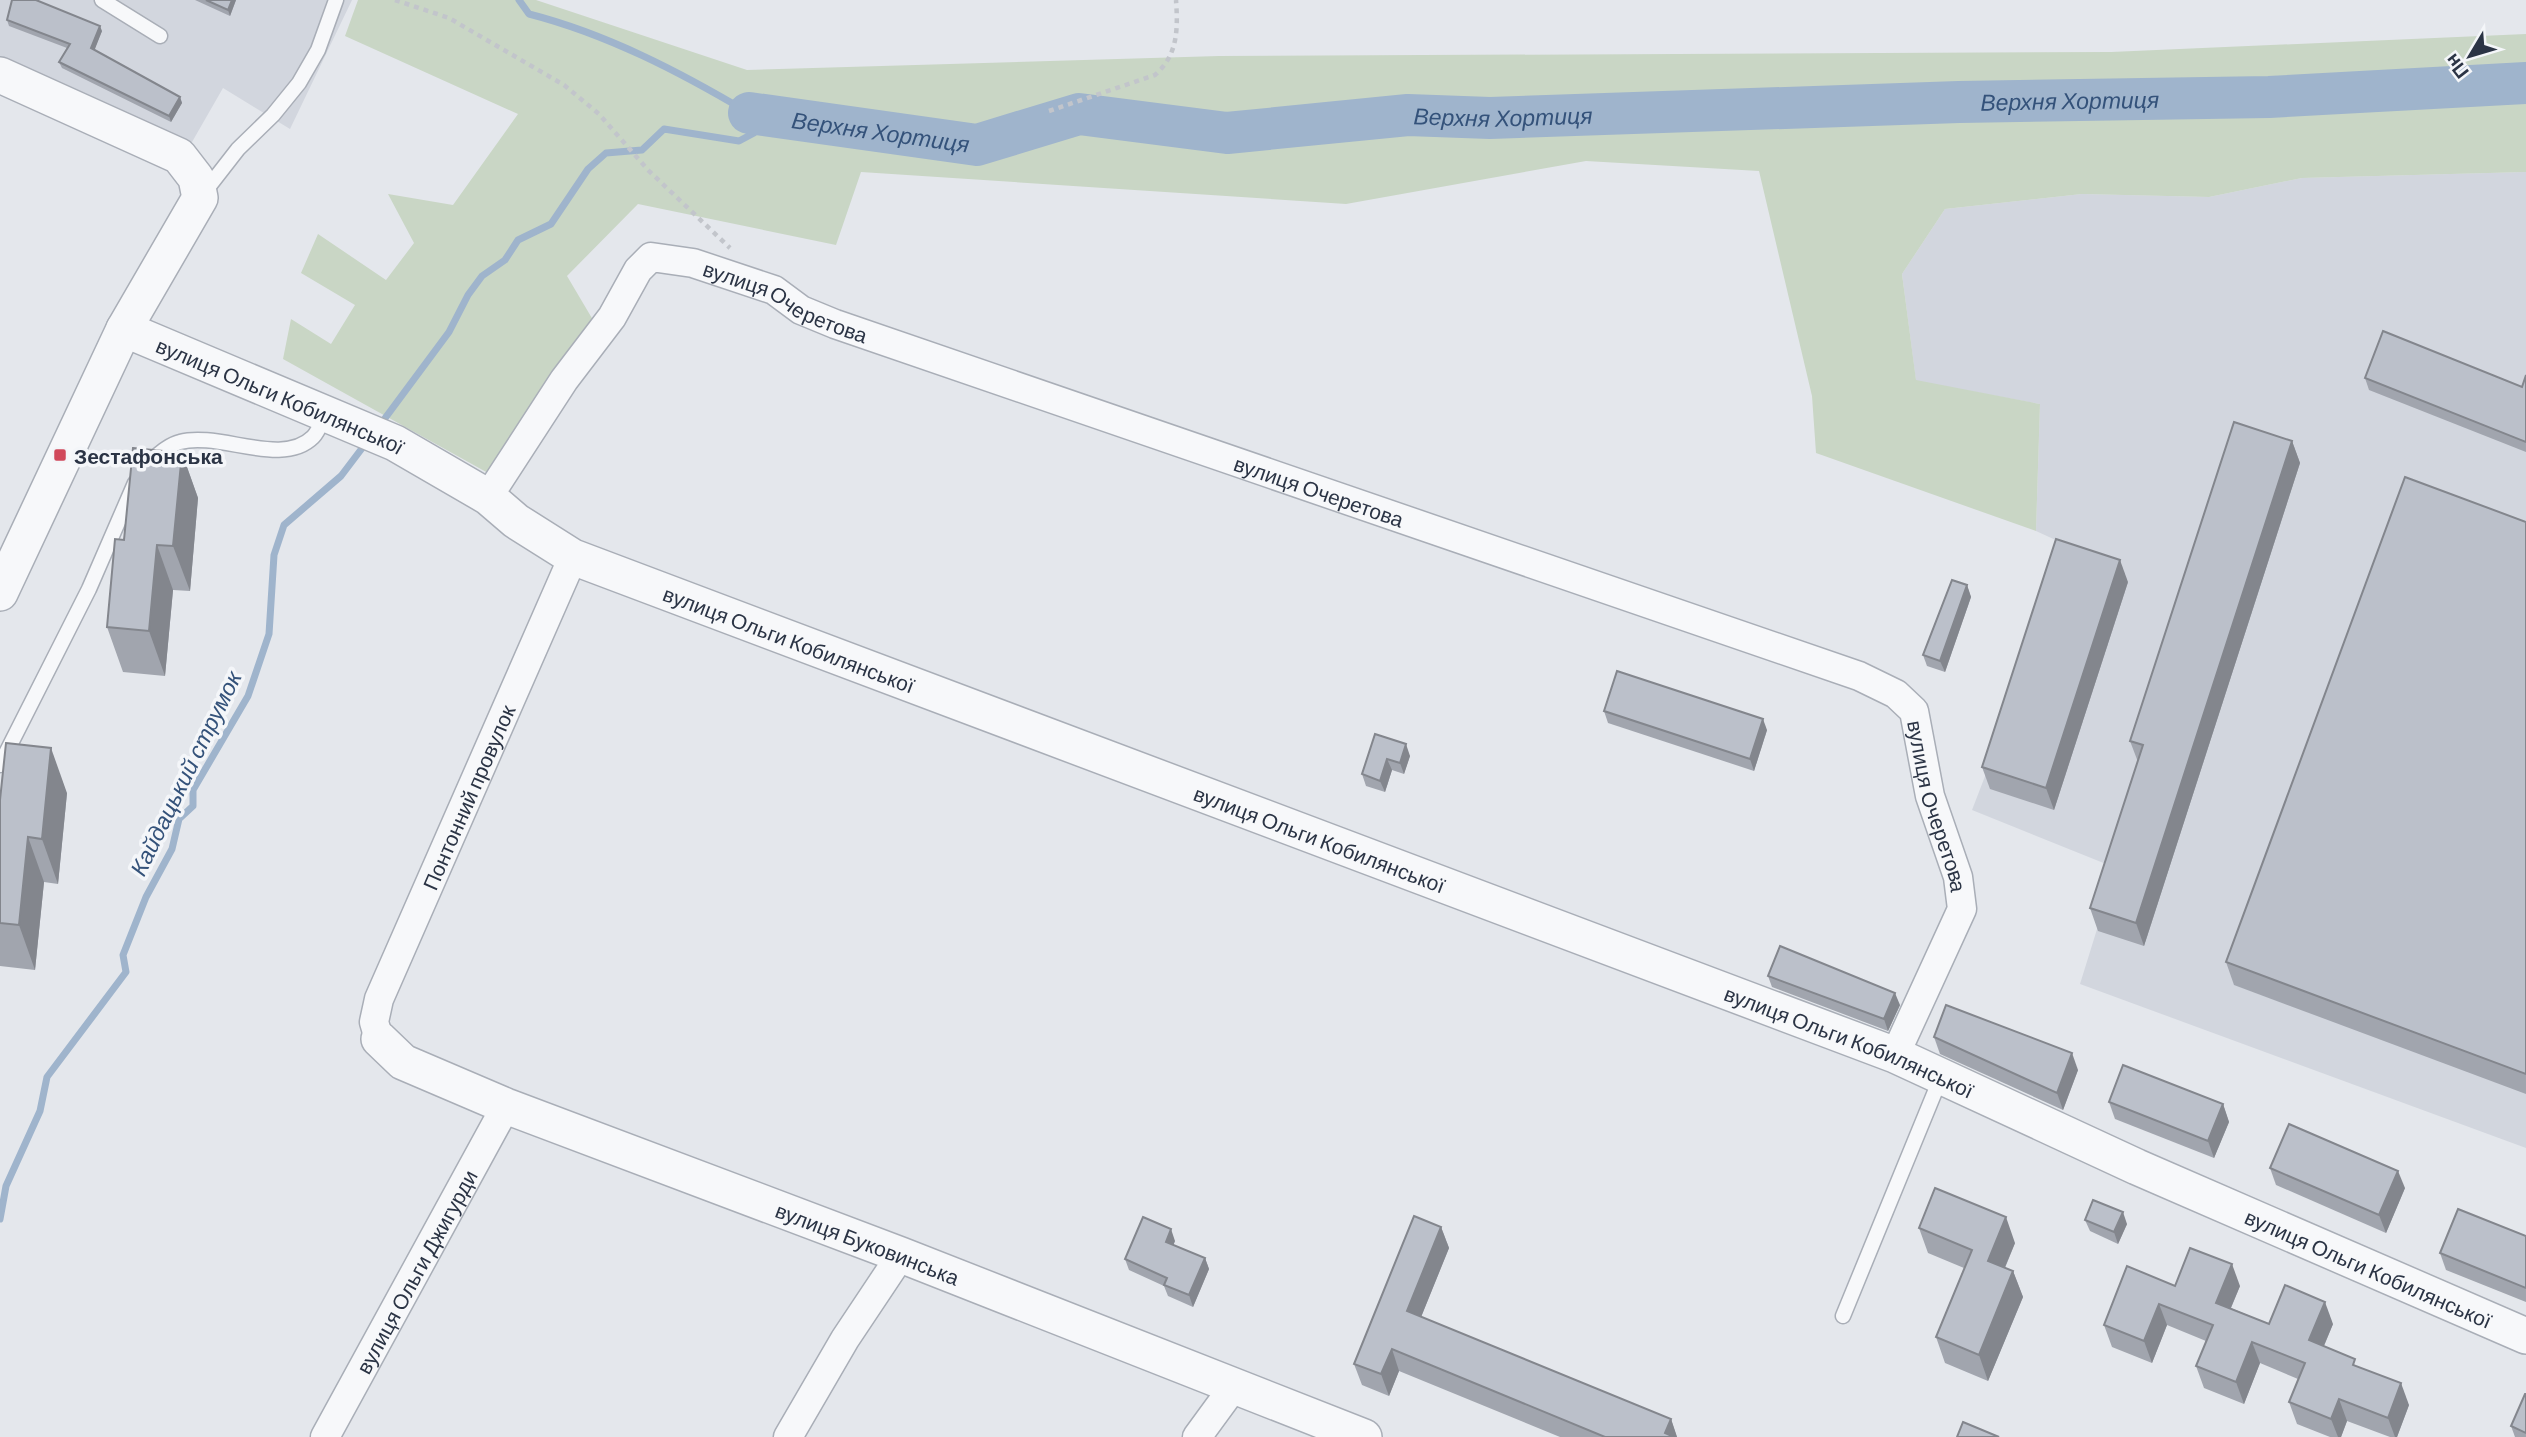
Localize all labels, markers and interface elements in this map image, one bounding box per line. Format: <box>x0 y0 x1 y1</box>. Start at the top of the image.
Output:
north arrow <box>2435 21 2505 91</box>
text: Пн <box>2439 50 2473 84</box>
water label: Верхня Хортиця <box>1980 85 2159 116</box>
water label: Верхня Хортиця <box>1413 101 1593 132</box>
water label: Верхня Хортиця <box>790 105 971 158</box>
street label: вулиця Очеретова <box>700 255 871 347</box>
street label: вулиця Ольги Кобилянської <box>153 332 409 459</box>
place label: Зестафонська <box>74 443 223 468</box>
marker: Зестафонська <box>52 447 68 463</box>
street label: вулиця Очеретова <box>1231 450 1408 531</box>
street label: вулиця Ольги Кобилянської <box>660 580 919 697</box>
water label: Кайдацький струмок <box>123 665 247 880</box>
street label: Понтонний провулок <box>416 700 520 893</box>
street label: вулиця Очеретова <box>1903 718 1972 894</box>
street label: вулиця Ольги Кобилянської <box>1191 780 1449 897</box>
street label: вулиця Ольги Кобилянської <box>1721 980 1978 1102</box>
street label: вулиця Ольги Джигурди <box>350 1165 481 1377</box>
street label: вулиця Буковинська <box>772 1196 963 1289</box>
street label: вулиця Ольги Кобилянської <box>2242 1203 2496 1332</box>

